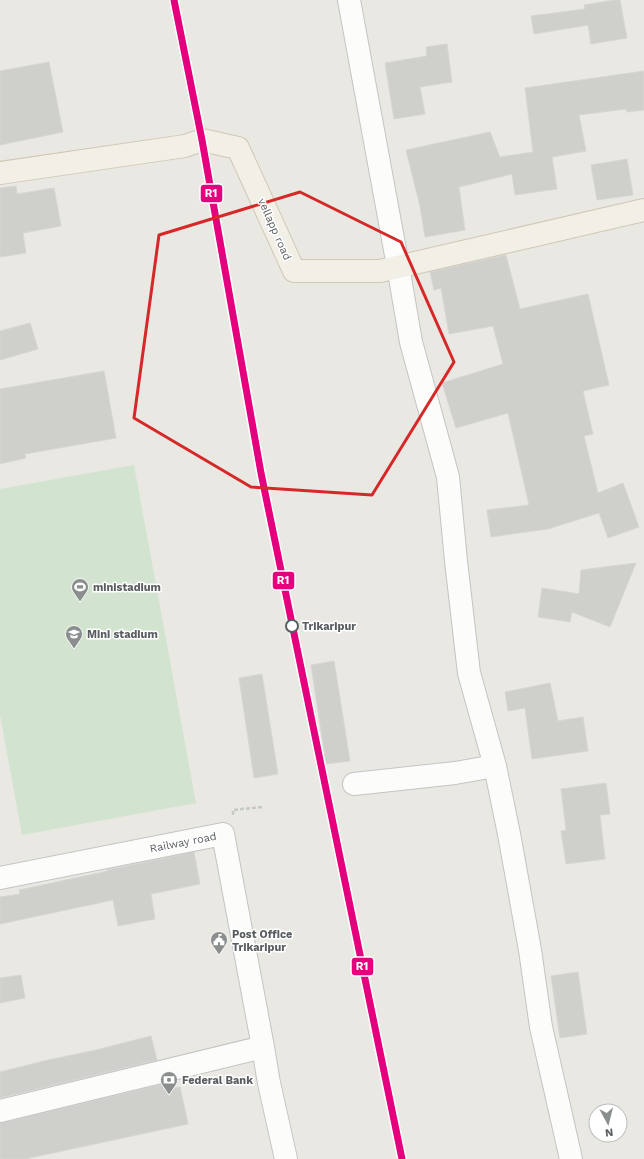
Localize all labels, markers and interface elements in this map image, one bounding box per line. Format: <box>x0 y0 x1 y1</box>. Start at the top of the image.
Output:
line badge: R1 <box>200 184 223 203</box>
text: R1 <box>205 187 217 200</box>
street label: vellapp road <box>255 196 294 262</box>
line badge: R1 <box>272 571 295 590</box>
text: R1 <box>277 574 289 587</box>
sports icon: ministadium <box>70 577 90 602</box>
place label: ministadium <box>93 581 161 594</box>
marker: Trikaripur <box>285 619 299 633</box>
place label: Trikaripur <box>302 620 356 633</box>
school or university icon: Mini stadium <box>64 624 84 649</box>
place label: Mini stadium <box>87 628 158 641</box>
street label: Railway road <box>149 830 218 855</box>
place label: Post Office Trikaripur <box>232 928 292 954</box>
public building icon: Post Office Trikaripur <box>209 930 229 955</box>
line badge: R1 <box>351 957 374 976</box>
text: R1 <box>356 960 368 973</box>
bank icon: Federal Bank <box>159 1070 179 1095</box>
place label: Federal Bank <box>182 1074 253 1087</box>
north arrow <box>588 1103 628 1143</box>
text: N <box>604 1125 614 1139</box>

